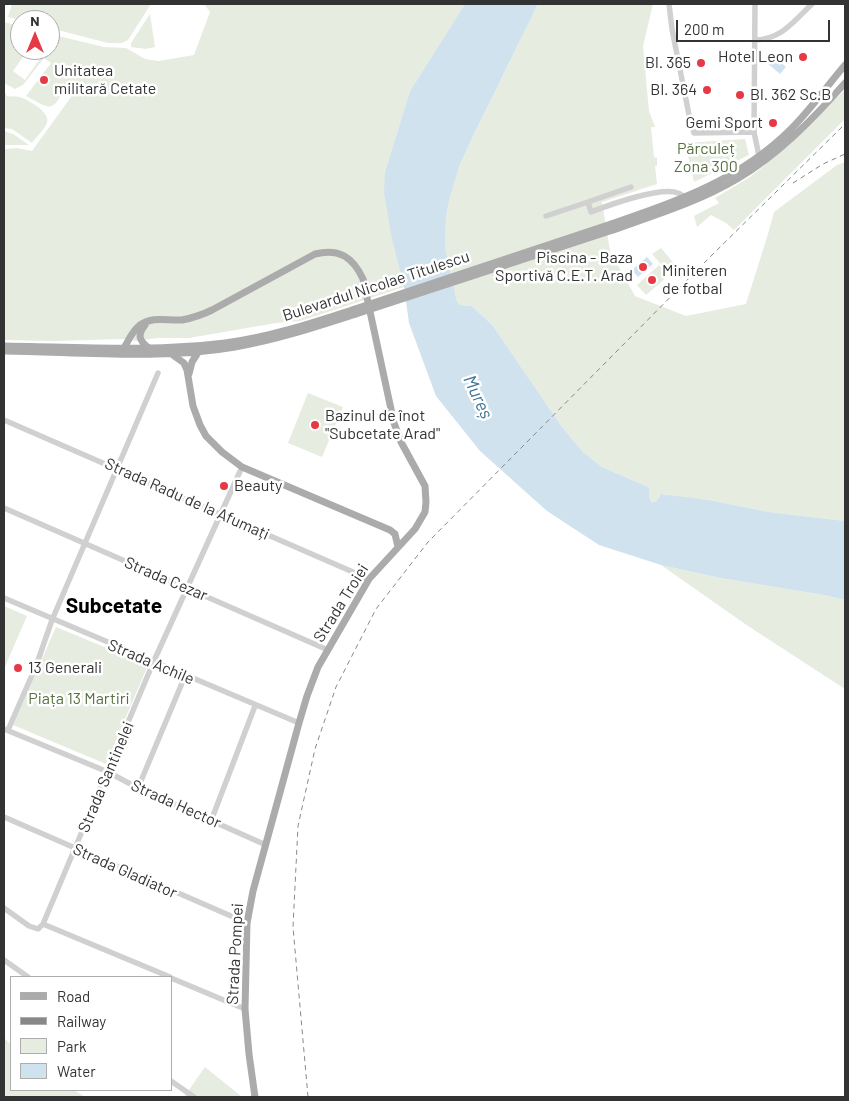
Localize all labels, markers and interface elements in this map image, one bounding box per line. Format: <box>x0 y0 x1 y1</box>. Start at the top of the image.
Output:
north arrow <box>10 10 60 60</box>
scale bar <box>679 10 833 42</box>
text: N <box>30 12 40 29</box>
text: 200 m <box>684 20 724 38</box>
place label: Hotel Leon <box>718 47 793 67</box>
marker: Hotel Leon <box>797 51 809 63</box>
place label: Bl. 365 <box>645 53 691 73</box>
marker: Bl. 365 <box>695 57 707 69</box>
place label: Unitatea militară Cetate <box>54 61 156 99</box>
marker: Unitatea militară Cetate <box>38 74 50 86</box>
place label: Bl. 364 <box>650 80 697 100</box>
marker: Bl. 364 <box>701 84 713 96</box>
place label: Bl. 362 Sc.B <box>750 85 831 105</box>
marker: Bl. 362 Sc.B <box>734 89 746 101</box>
place label: Gemi Sport <box>686 113 763 133</box>
marker: Gemi Sport <box>767 117 779 129</box>
park label: Părculeț Zona 300 <box>674 139 738 177</box>
street label: Bulevardul Nicolae Titulescu <box>280 247 472 325</box>
place label: Piscina - Baza Sportivă C.E.T. Arad <box>495 248 633 286</box>
marker: Piscina - Baza Sportivă C.E.T. Arad <box>637 261 649 273</box>
place label: Miniteren de fotbal <box>662 261 727 299</box>
marker: Miniteren de fotbal <box>646 274 658 286</box>
water label: Mureș <box>459 372 497 422</box>
place label: Bazinul de înot "Subcetate Arad" <box>325 406 440 444</box>
marker: Bazinul de înot "Subcetate Arad" <box>309 419 321 431</box>
street label: Strada Radu de la Afumați <box>102 454 272 544</box>
place label: Beauty <box>234 476 282 496</box>
marker: Beauty <box>218 480 230 492</box>
street label: Strada Cezar <box>121 553 211 605</box>
street label: Strada Troiei <box>309 560 373 646</box>
district label: Subcetate <box>66 593 162 619</box>
street label: Strada Achile <box>105 635 197 689</box>
place label: 13 Generali <box>28 658 102 678</box>
marker: 13 Generali <box>12 662 24 674</box>
park label: Piața 13 Martiri <box>28 689 130 709</box>
street label: Strada Santinelei <box>74 719 138 835</box>
street label: Strada Hector <box>128 776 224 832</box>
street label: Strada Gladiator <box>70 839 180 903</box>
street label: Strada Pompei <box>223 903 247 1005</box>
legend <box>10 976 172 1091</box>
text: Road <box>57 987 90 1005</box>
text: Railway <box>57 1012 106 1030</box>
text: Park <box>57 1037 86 1055</box>
text: Water <box>57 1062 96 1080</box>

